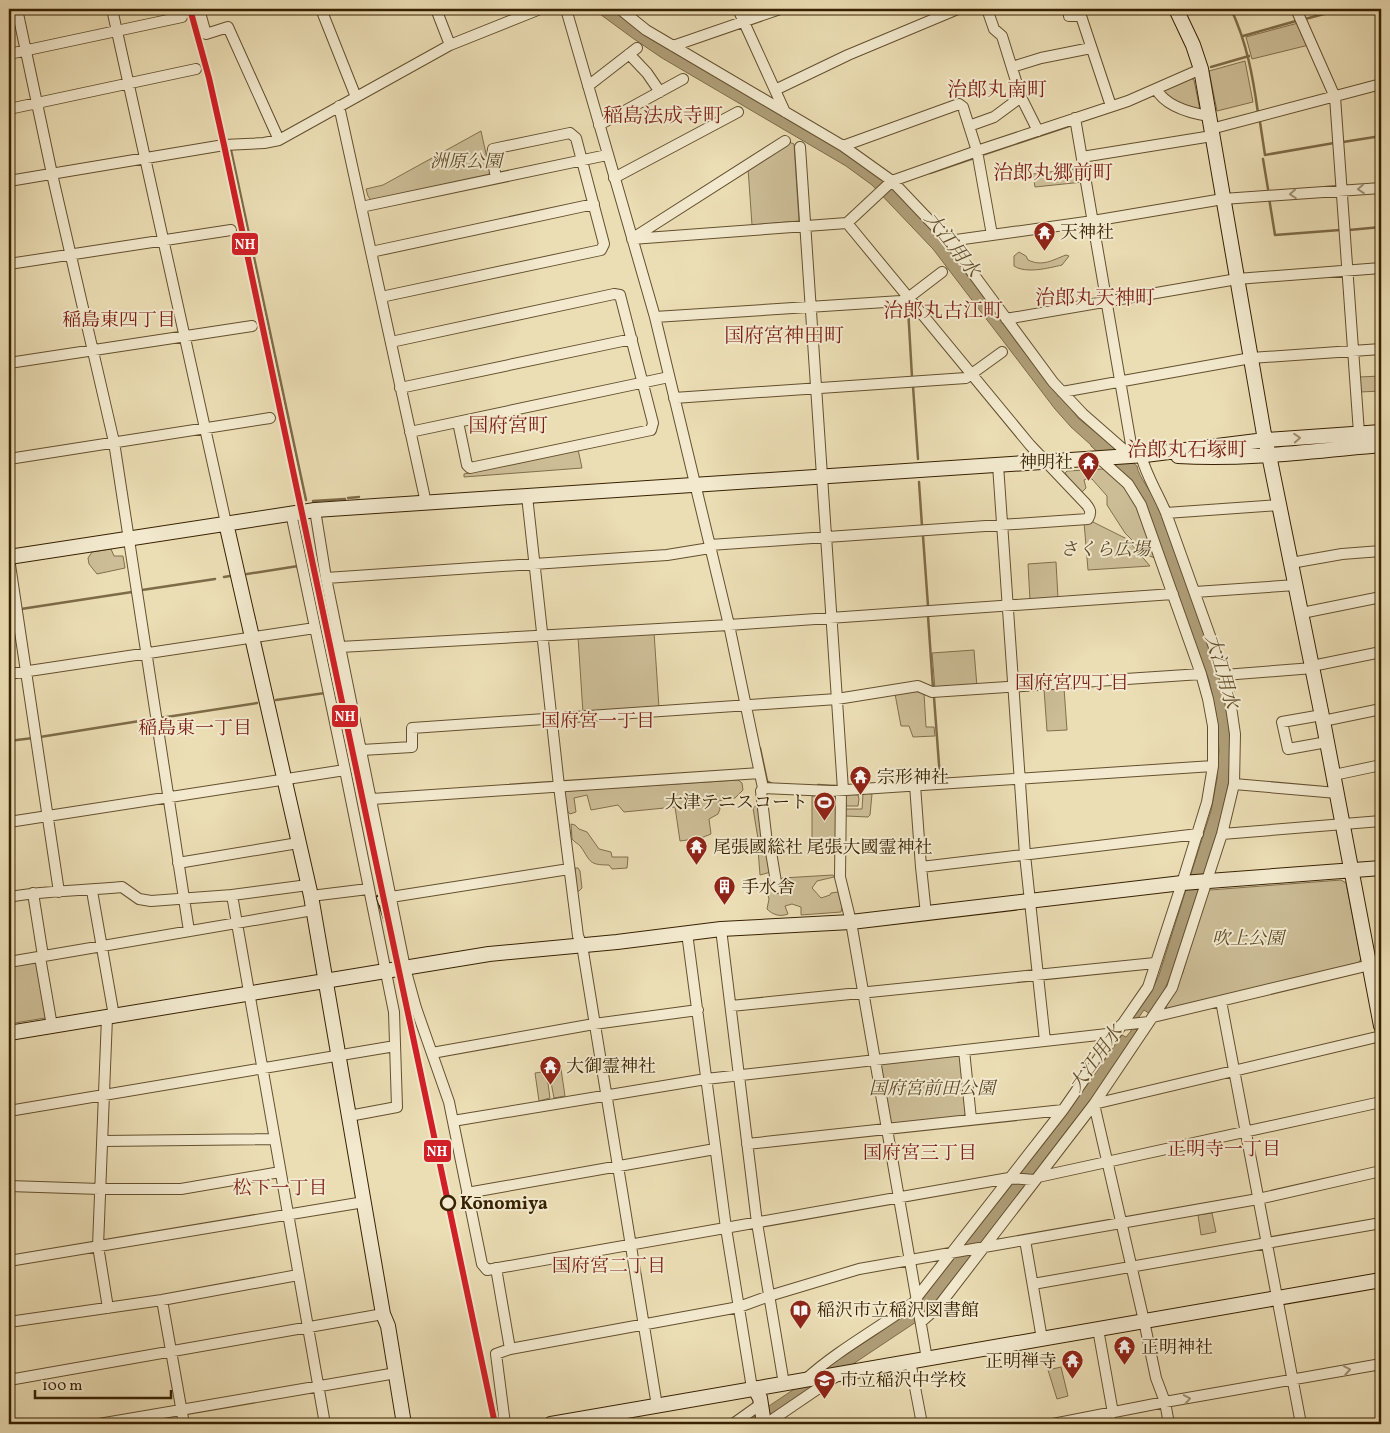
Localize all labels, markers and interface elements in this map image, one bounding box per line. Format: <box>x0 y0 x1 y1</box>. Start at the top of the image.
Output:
district label: 治郎丸南町 <box>947 77 1047 105</box>
district label: 稲島法成寺町 <box>603 103 723 131</box>
park label: 洲原公園 <box>430 150 505 175</box>
district label: 治郎丸郷前町 <box>993 160 1113 188</box>
one-way arrow <box>1357 184 1365 195</box>
one-way arrow <box>1289 188 1297 199</box>
water label: 大江用水 <box>918 207 986 285</box>
temple icon: 天神社 <box>1032 220 1056 251</box>
place label: 天神社 <box>1060 221 1114 246</box>
line badge: NH <box>231 232 259 256</box>
text: NH <box>234 236 256 255</box>
district label: 治郎丸天神町 <box>1035 285 1155 313</box>
district label: 治郎丸古江町 <box>883 298 1003 326</box>
district label: 稲島東四丁目 <box>62 308 176 334</box>
district label: 国府宮神田町 <box>724 323 844 351</box>
district label: 国府宮町 <box>468 413 548 441</box>
one-way arrow <box>1294 432 1302 443</box>
district label: 治郎丸石塚町 <box>1127 437 1247 465</box>
temple icon: 神明社 <box>1077 450 1101 481</box>
place label: 神明社 <box>1019 451 1073 476</box>
park label: さくら広場 <box>1060 538 1152 563</box>
water label: 大江用水 <box>1198 631 1245 714</box>
district label: 国府宮四丁目 <box>1015 671 1129 697</box>
line badge: NH <box>331 704 359 728</box>
text: NH <box>334 708 356 727</box>
district label: 国府宮一丁目 <box>541 709 655 735</box>
district label: 稲島東一丁目 <box>138 716 252 742</box>
temple icon: 宗形神社 <box>849 765 873 796</box>
place label: 宗形神社 <box>877 766 949 791</box>
sports icon: 大津テニスコート <box>812 790 836 821</box>
place label: 大津テニスコート <box>665 791 808 816</box>
temple icon: 尾張國総社 尾張大國霊神社 <box>685 835 709 866</box>
place label: 尾張國総社 尾張大國霊神社 <box>713 836 933 861</box>
building icon: 手水舎 <box>713 875 737 906</box>
place label: 手水舎 <box>741 876 795 901</box>
park label: 吹上公園 <box>1212 927 1287 952</box>
water label: 大江用水 <box>1064 1019 1131 1098</box>
temple icon: 大御霊神社 <box>538 1054 562 1085</box>
place label: 大御霊神社 <box>566 1055 656 1080</box>
park label: 国府宮前田公園 <box>869 1077 998 1102</box>
district label: 正明寺一丁目 <box>1167 1137 1281 1163</box>
line badge: NH <box>423 1139 452 1163</box>
district label: 国府宮三丁目 <box>863 1141 977 1167</box>
text: NH <box>426 1143 448 1162</box>
district label: 松下一丁目 <box>232 1176 328 1202</box>
place label: Kōnomiya <box>460 1192 548 1217</box>
marker: Kōnomiya <box>440 1195 456 1211</box>
district label: 国府宮二丁目 <box>552 1254 666 1280</box>
library icon: 稲沢市立稲沢図書館 <box>789 1298 813 1329</box>
place label: 稲沢市立稲沢図書館 <box>817 1299 979 1324</box>
temple icon: 正明神社 <box>1113 1335 1137 1366</box>
place label: 正明神社 <box>1141 1336 1213 1361</box>
temple icon: 正明禅寺 <box>1061 1349 1085 1380</box>
place label: 正明禅寺 <box>985 1350 1057 1375</box>
one-way arrow <box>1343 1366 1352 1376</box>
scale bar <box>35 1368 171 1400</box>
school or university icon: 市立稲沢中学校 <box>812 1368 836 1399</box>
place label: 市立稲沢中学校 <box>840 1369 966 1394</box>
text: 100 m <box>42 1376 82 1397</box>
one-way arrow <box>1183 1394 1192 1404</box>

